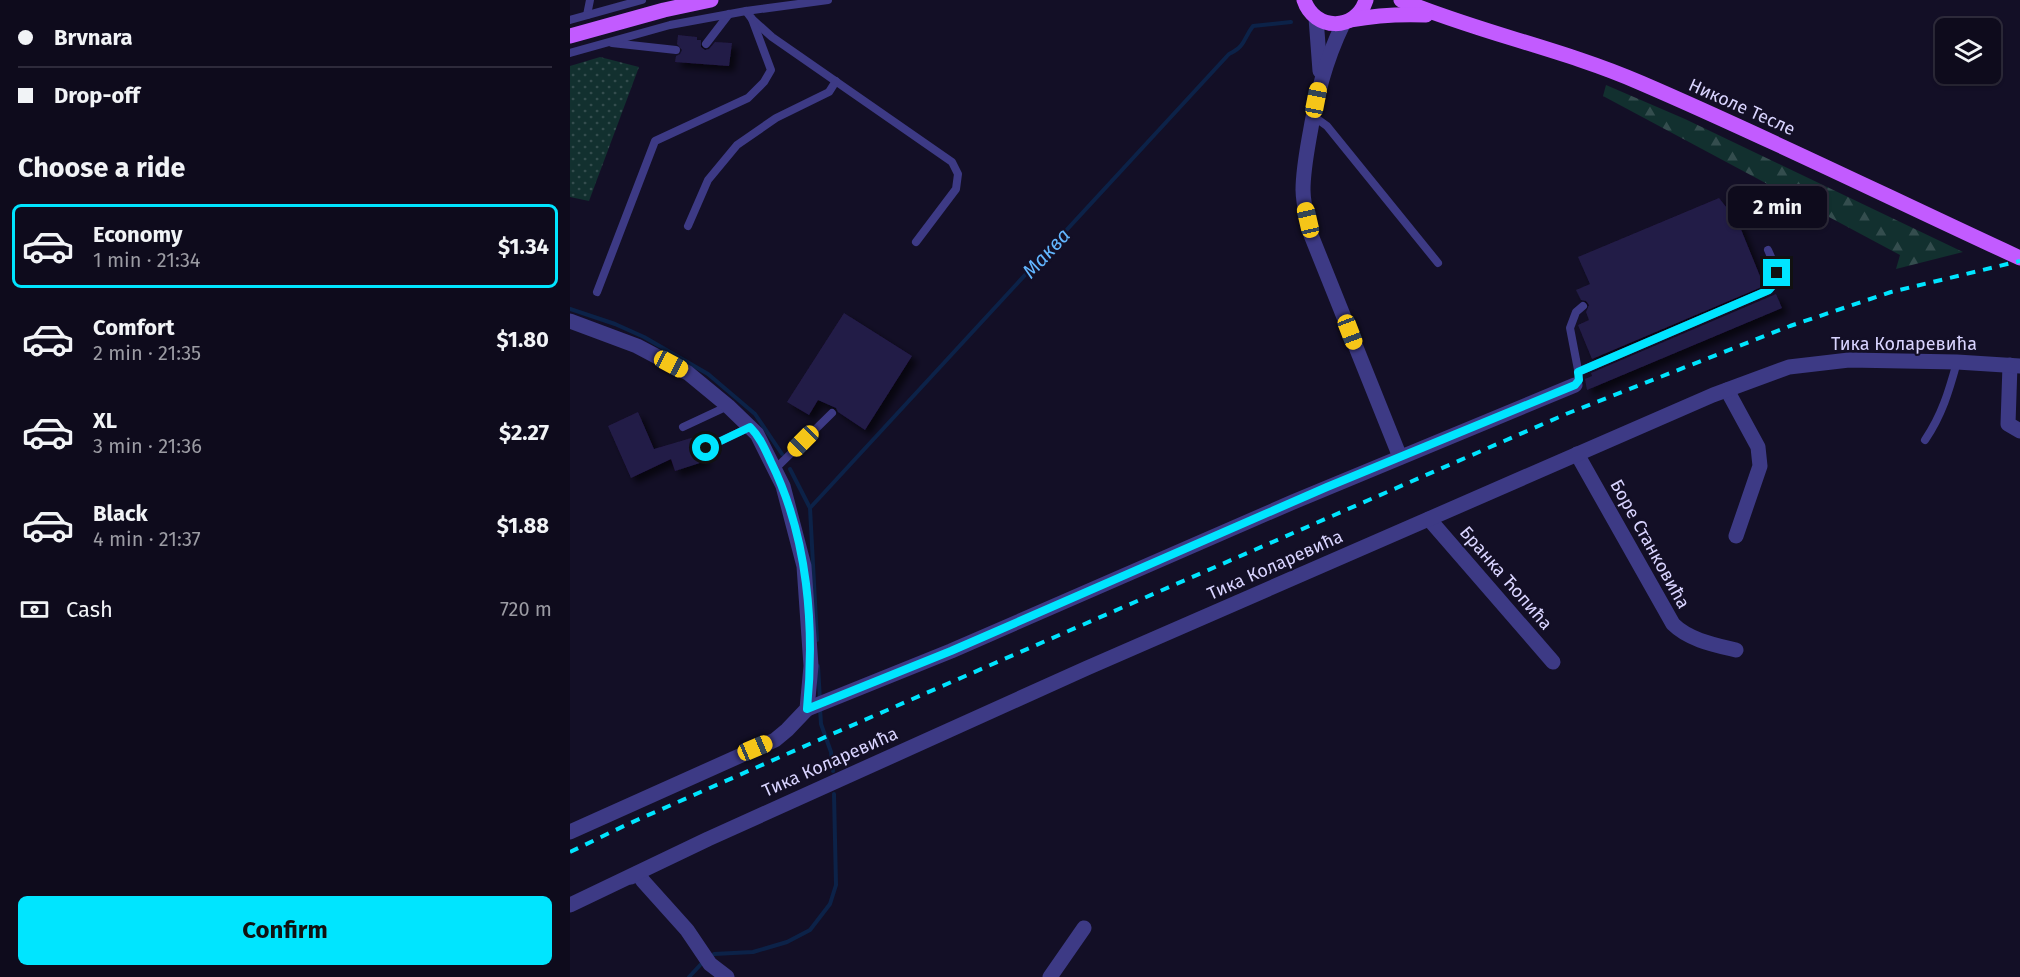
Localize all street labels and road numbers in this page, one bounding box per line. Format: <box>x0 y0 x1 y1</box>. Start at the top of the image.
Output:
street label: Николе Тесле <box>1685 74 1799 140</box>
street label: Тика Коларевића <box>1831 333 1977 355</box>
street label: Боре Станковића <box>1605 476 1695 612</box>
street label: Бранка Ћопића <box>1455 522 1557 634</box>
street label: Тика Коларевића <box>1204 525 1346 605</box>
street label: Тика Коларевића <box>759 722 901 802</box>

